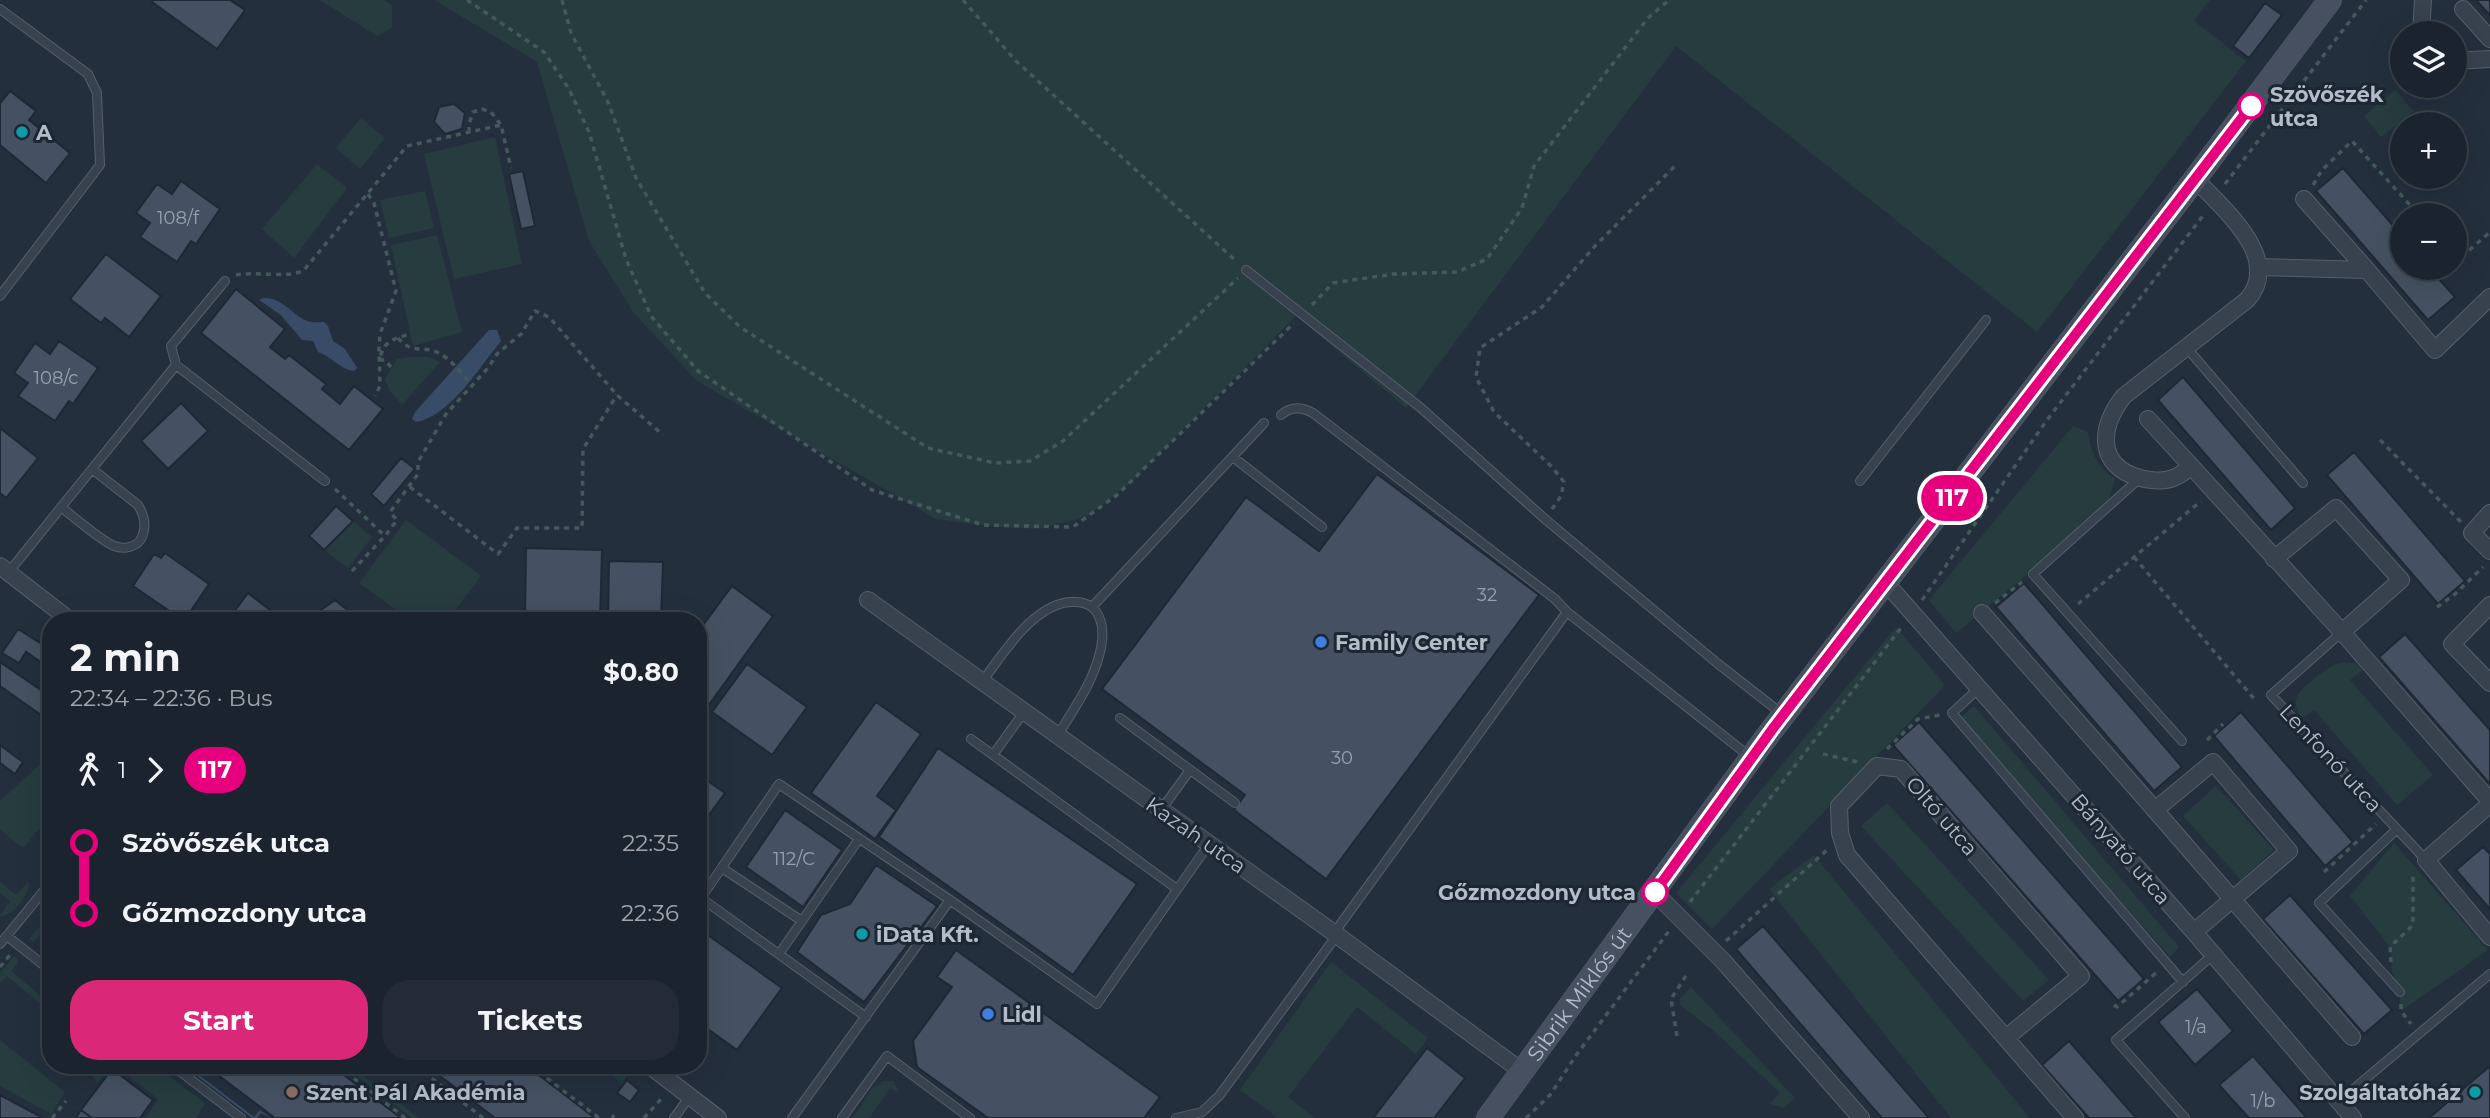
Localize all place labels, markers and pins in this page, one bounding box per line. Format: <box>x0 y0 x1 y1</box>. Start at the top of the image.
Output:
place label: Szövőszék utca <box>2270 82 2384 131</box>
marker: Szövőszék utca <box>2238 93 2264 119</box>
place label: A <box>35 120 53 145</box>
marker: A <box>14 124 30 140</box>
place label: Family Center <box>1335 630 1488 655</box>
marker: Family Center <box>1313 634 1329 650</box>
marker: Gőzmozdony utca <box>1642 879 1668 905</box>
place label: Gőzmozdony utca <box>1438 880 1636 905</box>
place label: iData Kft. <box>876 922 979 947</box>
marker: iData Kft. <box>854 926 870 942</box>
place label: Lidl <box>1002 1002 1042 1027</box>
marker: Lidl <box>980 1006 996 1022</box>
place label: Szent Pál Akadémia <box>306 1080 526 1105</box>
place label: Szolgáltatóház <box>2299 1080 2461 1105</box>
marker: Szent Pál Akadémia <box>284 1084 300 1100</box>
marker: Szolgáltatóház <box>2467 1084 2483 1100</box>

